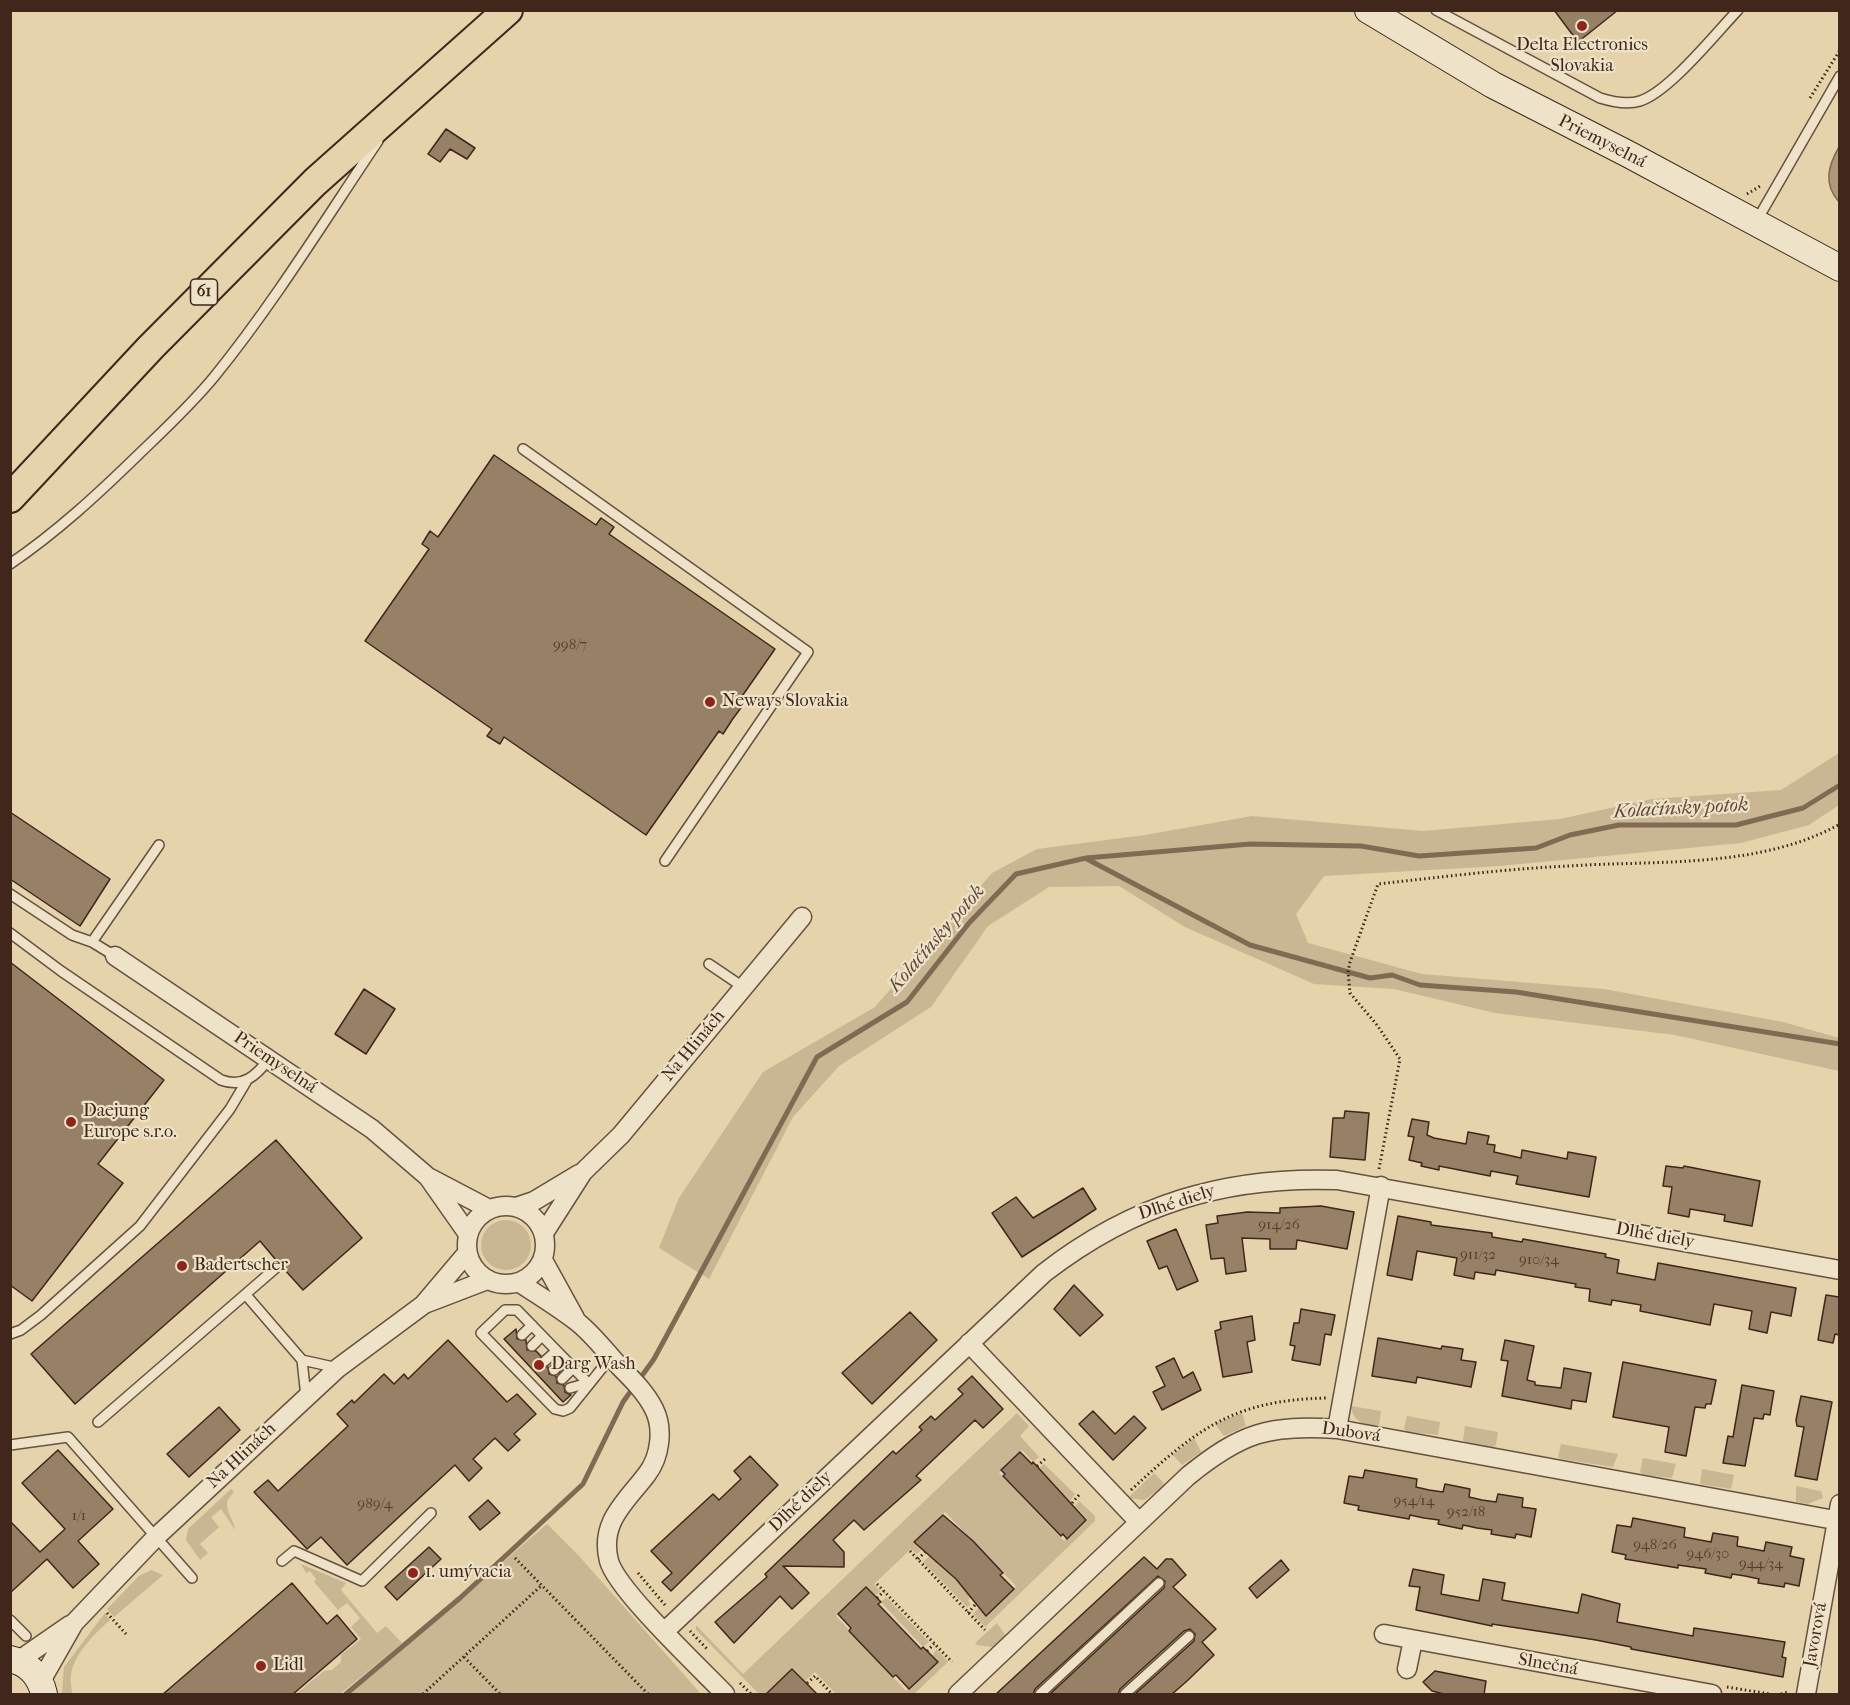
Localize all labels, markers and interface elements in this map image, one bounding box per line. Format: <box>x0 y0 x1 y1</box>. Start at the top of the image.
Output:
marker: Delta Electronics Slovakia <box>1575 19 1589 33</box>
place label: Delta Electronics Slovakia <box>1516 35 1648 78</box>
street label: Priemyselná <box>1554 111 1650 173</box>
road number: 61 <box>190 279 218 305</box>
house number: 998/7 <box>553 636 587 654</box>
place label: Neways Slovakia <box>722 691 848 713</box>
marker: Neways Slovakia <box>703 695 717 709</box>
water label: Kolačínsky potok <box>1613 793 1749 825</box>
water label: Kolačínsky potok <box>884 880 990 998</box>
street label: Na Hlinách <box>658 1006 730 1086</box>
street label: Priemyselná <box>229 1027 321 1099</box>
place label: Daejung Europe s.r.o. <box>83 1101 177 1144</box>
marker: Daejung Europe s.r.o. <box>64 1115 78 1129</box>
street label: Dlhé diely <box>1136 1180 1218 1226</box>
house number: 914/26 <box>1258 1216 1300 1234</box>
street label: Dlhé diely <box>1614 1218 1696 1254</box>
house number: 911/32 <box>1460 1246 1496 1264</box>
house number: 910/34 <box>1519 1251 1559 1269</box>
place label: Badertscher <box>194 1255 288 1277</box>
marker: Badertscher <box>175 1259 189 1273</box>
place label: Darg Wash <box>551 1354 636 1376</box>
marker: Darg Wash <box>532 1358 546 1372</box>
street label: Dubová <box>1320 1418 1382 1448</box>
street label: Na Hlinách <box>203 1419 281 1493</box>
street label: Dlhé diely <box>765 1467 837 1537</box>
house number: 954/14 <box>1393 1492 1435 1510</box>
house number: 989/4 <box>357 1495 393 1513</box>
house number: 952/18 <box>1447 1503 1485 1521</box>
house number: 1/1 <box>72 1507 86 1525</box>
house number: 948/26 <box>1633 1536 1677 1554</box>
house number: 946/30 <box>1687 1545 1729 1563</box>
house number: 944/34 <box>1739 1555 1783 1573</box>
place label: 1. umývacia <box>425 1562 512 1584</box>
marker: 1. umývacia <box>406 1566 420 1580</box>
street label: Javorová <box>1800 1601 1832 1669</box>
street label: Slnečná <box>1516 1649 1580 1681</box>
place label: Lidl <box>273 1655 304 1677</box>
marker: Lidl <box>254 1659 268 1673</box>

